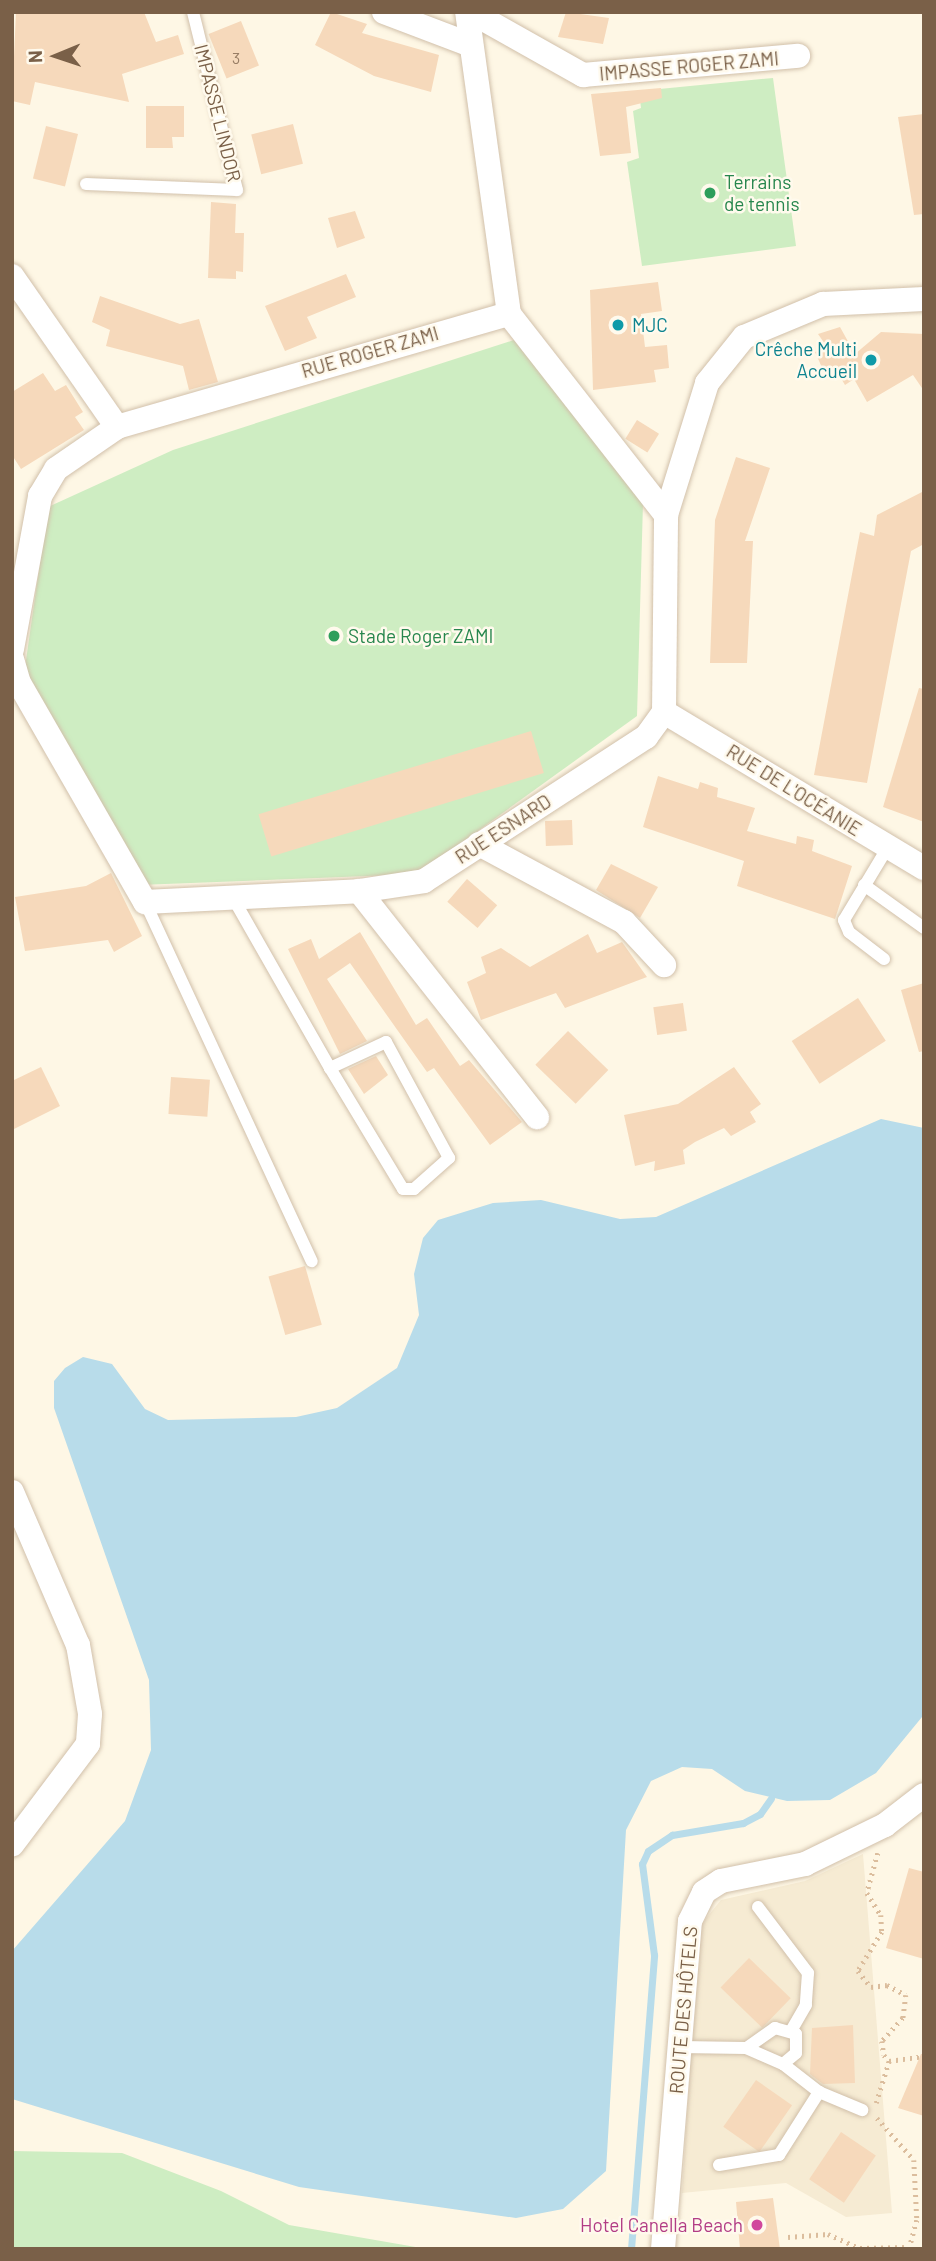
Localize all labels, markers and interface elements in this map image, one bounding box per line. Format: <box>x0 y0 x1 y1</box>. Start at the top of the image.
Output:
north arrow <box>21 21 91 91</box>
street label: IMPASSE LINDOR <box>190 42 246 184</box>
street label: IMPASSE ROGER ZAMI <box>598 47 780 85</box>
house number: 3 <box>232 48 240 68</box>
text: N <box>23 50 46 63</box>
place label: Terrains de tennis <box>724 171 800 215</box>
marker: Terrains de tennis <box>702 185 718 201</box>
place label: MJC <box>632 314 668 336</box>
marker: MJC <box>610 317 626 333</box>
street label: RUE ROGER ZAMI <box>299 322 441 382</box>
place label: Crêche Multi Accueil <box>755 338 857 382</box>
marker: Crêche Multi Accueil <box>863 352 879 368</box>
place label: Stade Roger ZAMI <box>348 625 493 647</box>
marker: Stade Roger ZAMI <box>326 628 342 644</box>
street label: RUE DE L'OCÉANIE <box>722 739 866 841</box>
street label: RUE ESNARD <box>451 790 555 868</box>
street label: ROUTE DES HÔTELS <box>664 1925 702 2095</box>
place label: Hotel Canella Beach <box>580 2214 743 2236</box>
marker: Hotel Canella Beach <box>749 2217 765 2233</box>

